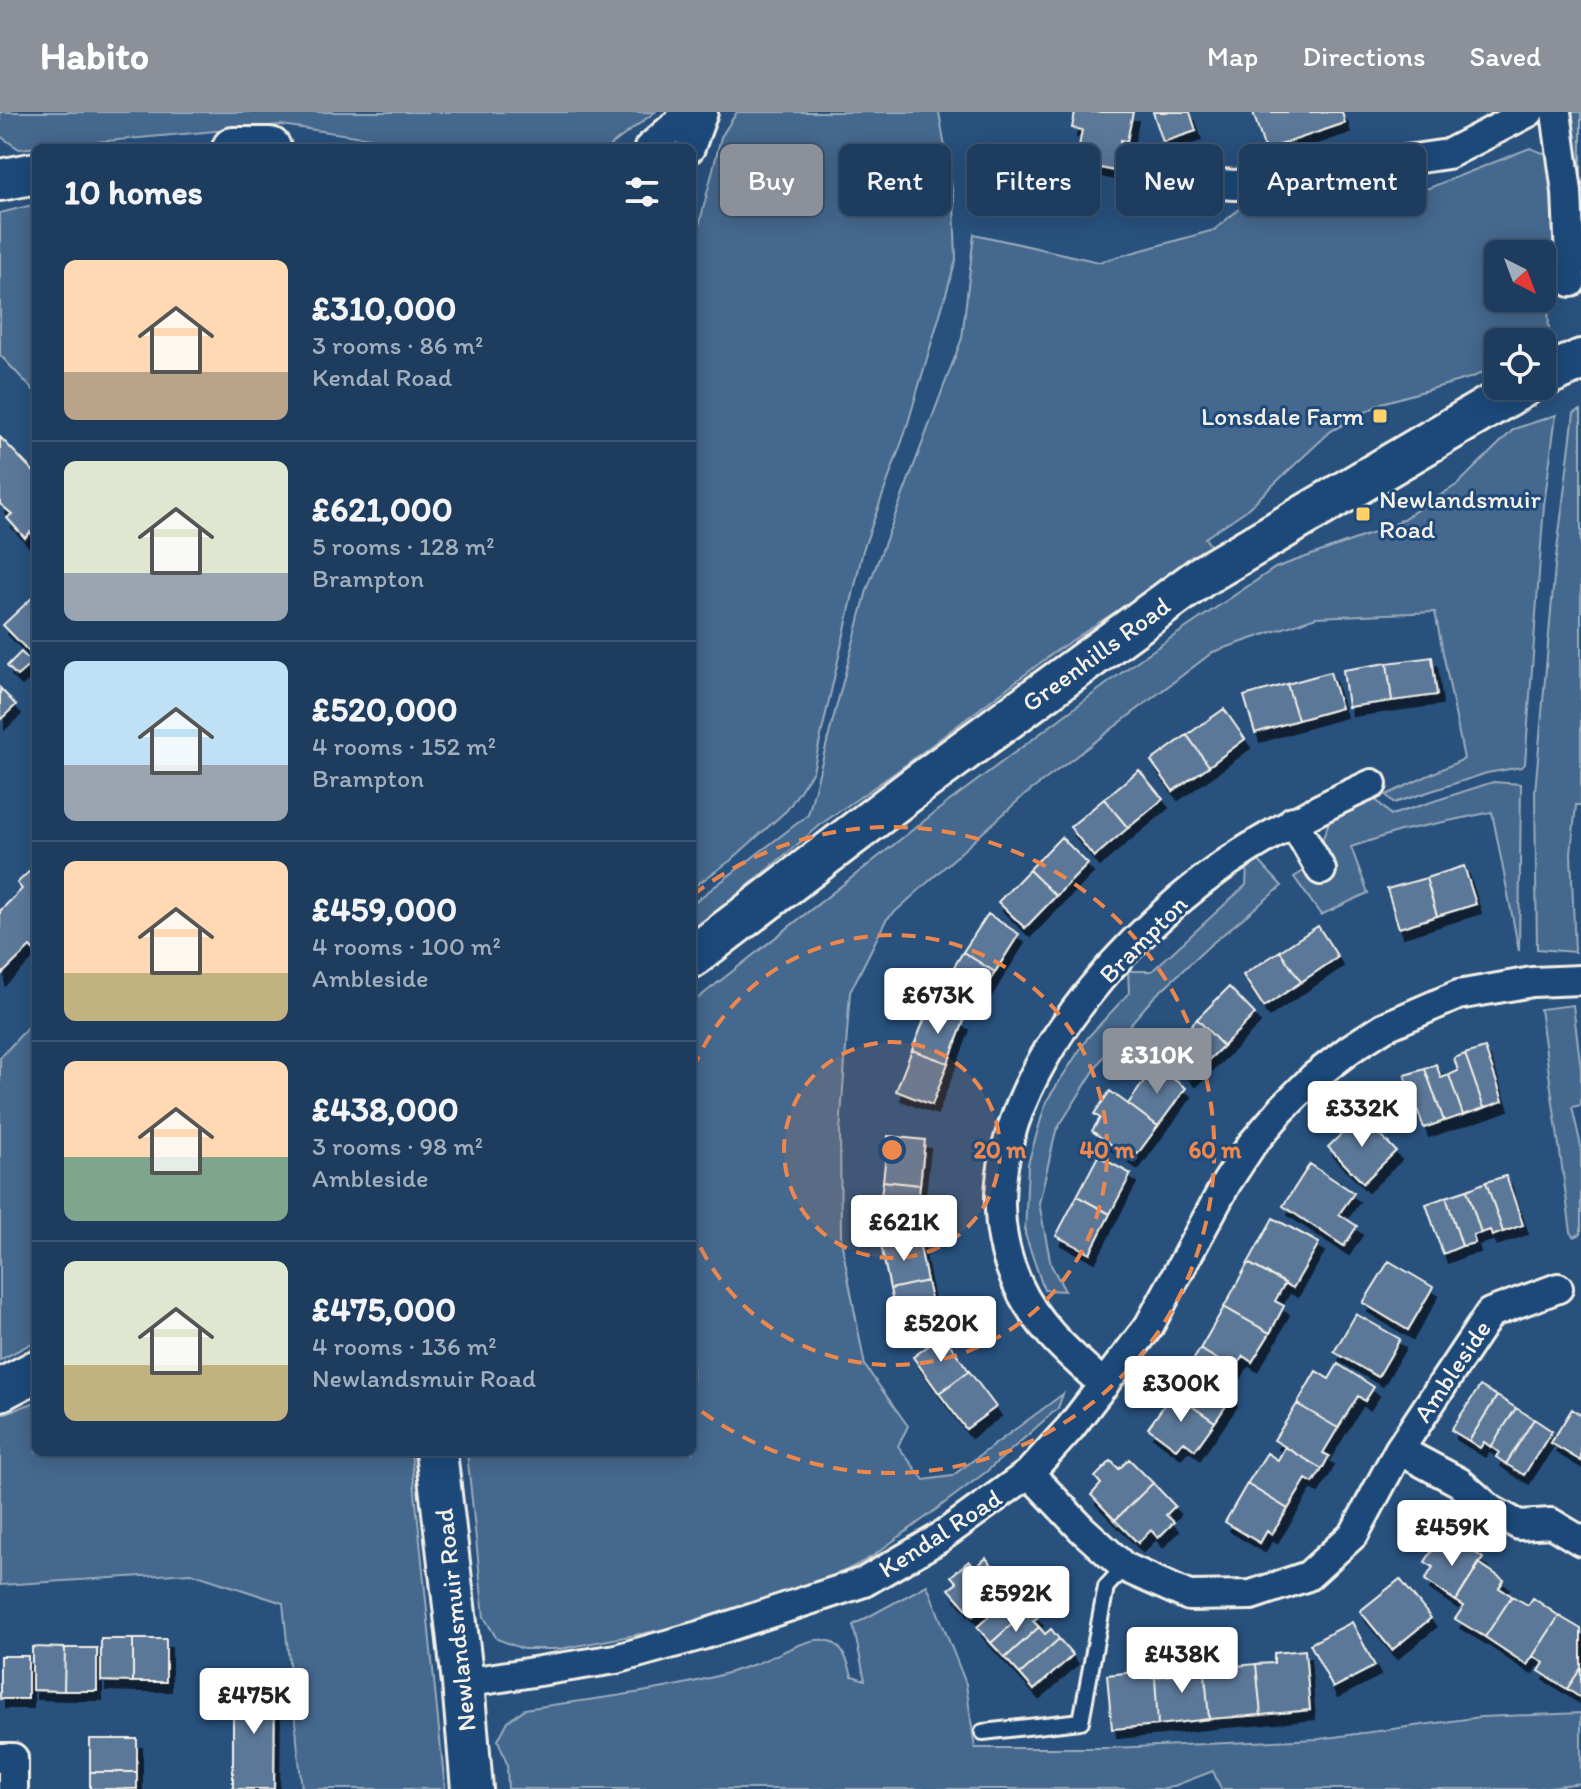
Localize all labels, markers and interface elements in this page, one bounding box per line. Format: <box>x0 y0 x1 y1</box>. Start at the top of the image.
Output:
text: Habito <box>40 33 149 79</box>
text: Map <box>1207 39 1258 73</box>
text: Directions <box>1302 39 1426 73</box>
text: Saved <box>1470 39 1541 73</box>
chip: Buy <box>720 144 823 216</box>
chip: Rent <box>839 144 951 216</box>
chip: Filters <box>967 144 1100 216</box>
chip: New <box>1116 144 1223 216</box>
chip: Apartment <box>1239 144 1426 216</box>
icon: filters <box>620 170 664 214</box>
text: 10 homes <box>64 172 203 213</box>
north arrow <box>1484 240 1556 312</box>
map controls <box>1484 240 1556 400</box>
text: £310,000 <box>312 288 456 329</box>
icon: home <box>128 292 224 388</box>
button: locate <box>1484 328 1556 400</box>
text: 3 rooms · 86 m² <box>312 329 483 361</box>
text: Kendal Road <box>312 361 452 393</box>
place label: Lonsdale Farm <box>1201 400 1364 432</box>
marker: Lonsdale Farm <box>1371 407 1389 425</box>
place label: Newlandsmuir Road <box>1379 483 1541 545</box>
text: £621,000 <box>312 489 453 530</box>
icon: home <box>128 493 224 589</box>
marker: Newlandsmuir Road <box>1354 505 1372 523</box>
text: 5 rooms · 128 m² <box>312 530 495 562</box>
text: Brampton <box>312 562 424 594</box>
street label: Greenhills Road <box>1016 589 1177 719</box>
text: £520,000 <box>312 689 458 730</box>
icon: home <box>128 693 224 789</box>
text: 4 rooms · 152 m² <box>312 730 496 762</box>
text: Brampton <box>312 762 424 794</box>
street label: Brampton <box>1092 888 1194 990</box>
text: £459,000 <box>312 889 457 930</box>
icon: home <box>128 893 224 989</box>
text: 4 rooms · 100 m² <box>312 930 501 962</box>
text: Ambleside <box>312 962 428 994</box>
pin: £673K <box>882 968 994 1036</box>
text: £673K <box>902 978 974 1010</box>
pin: £310K <box>1101 1028 1213 1096</box>
text: £310K <box>1121 1038 1193 1070</box>
pin: £332K <box>1306 1081 1418 1149</box>
text: £438,000 <box>312 1089 459 1130</box>
text: £332K <box>1326 1091 1398 1123</box>
icon: home <box>128 1093 224 1189</box>
text: 3 rooms · 98 m² <box>312 1130 483 1162</box>
text: 20 m <box>974 1135 1027 1164</box>
text: 40 m <box>1080 1135 1135 1164</box>
text: 60 m <box>1188 1135 1242 1164</box>
centre of rings <box>878 1136 906 1164</box>
text: Ambleside <box>312 1162 428 1194</box>
pin: £621K <box>848 1195 960 1263</box>
text: £621K <box>869 1205 939 1237</box>
text: £475,000 <box>312 1289 456 1330</box>
icon: home <box>128 1293 224 1389</box>
pin: £520K <box>885 1296 997 1364</box>
text: £520K <box>904 1306 978 1338</box>
street label: Ambleside <box>1406 1314 1498 1428</box>
text: 4 rooms · 136 m² <box>312 1330 497 1362</box>
pin: £300K <box>1125 1356 1237 1424</box>
text: Newlandsmuir Road <box>312 1362 536 1394</box>
text: £300K <box>1143 1366 1219 1398</box>
street label: Kendal Road <box>872 1481 1008 1585</box>
pin: £459K <box>1396 1500 1508 1568</box>
street label: Newlandsmuir Road <box>427 1507 483 1733</box>
text: £459K <box>1415 1510 1489 1542</box>
pin: £592K <box>960 1566 1072 1634</box>
text: £592K <box>980 1576 1052 1608</box>
pin: £438K <box>1126 1627 1238 1695</box>
text: £438K <box>1145 1637 1219 1669</box>
pin: £475K <box>198 1668 310 1736</box>
text: £475K <box>218 1678 290 1710</box>

